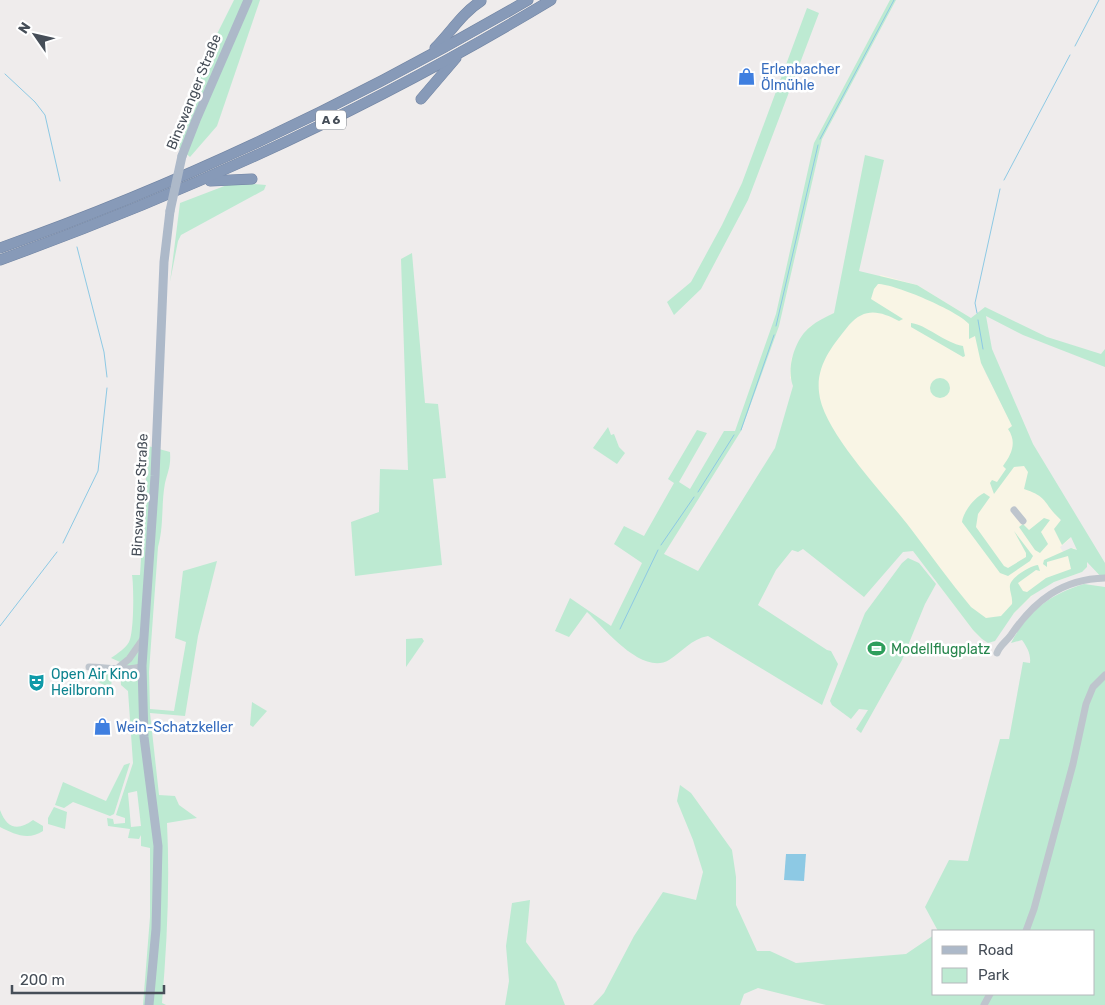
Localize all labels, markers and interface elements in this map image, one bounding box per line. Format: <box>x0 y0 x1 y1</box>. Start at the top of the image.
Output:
north arrow <box>10 10 60 60</box>
text: N <box>15 19 35 37</box>
street label: Binswanger Straße <box>163 32 225 152</box>
place label: Erlenbacher Ölmühle <box>761 61 841 94</box>
shop icon: Erlenbacher Ölmühle <box>737 67 757 87</box>
road number: A 6 <box>316 110 346 130</box>
street label: Binswanger Straße <box>128 433 152 557</box>
sports icon: Modellflugplatz <box>867 639 887 659</box>
place label: Modellflugplatz <box>891 641 990 658</box>
place label: Open Air Kino Heilbronn <box>51 666 138 699</box>
theatre icon: Open Air Kino Heilbronn <box>27 672 47 692</box>
shop icon: Wein-Schatzkeller <box>92 717 112 737</box>
place label: Wein-Schatzkeller <box>116 719 234 736</box>
legend <box>932 930 1095 995</box>
text: Road <box>978 941 1014 959</box>
scale bar <box>12 962 165 994</box>
text: Park <box>978 966 1009 984</box>
text: 200 m <box>20 971 65 989</box>

